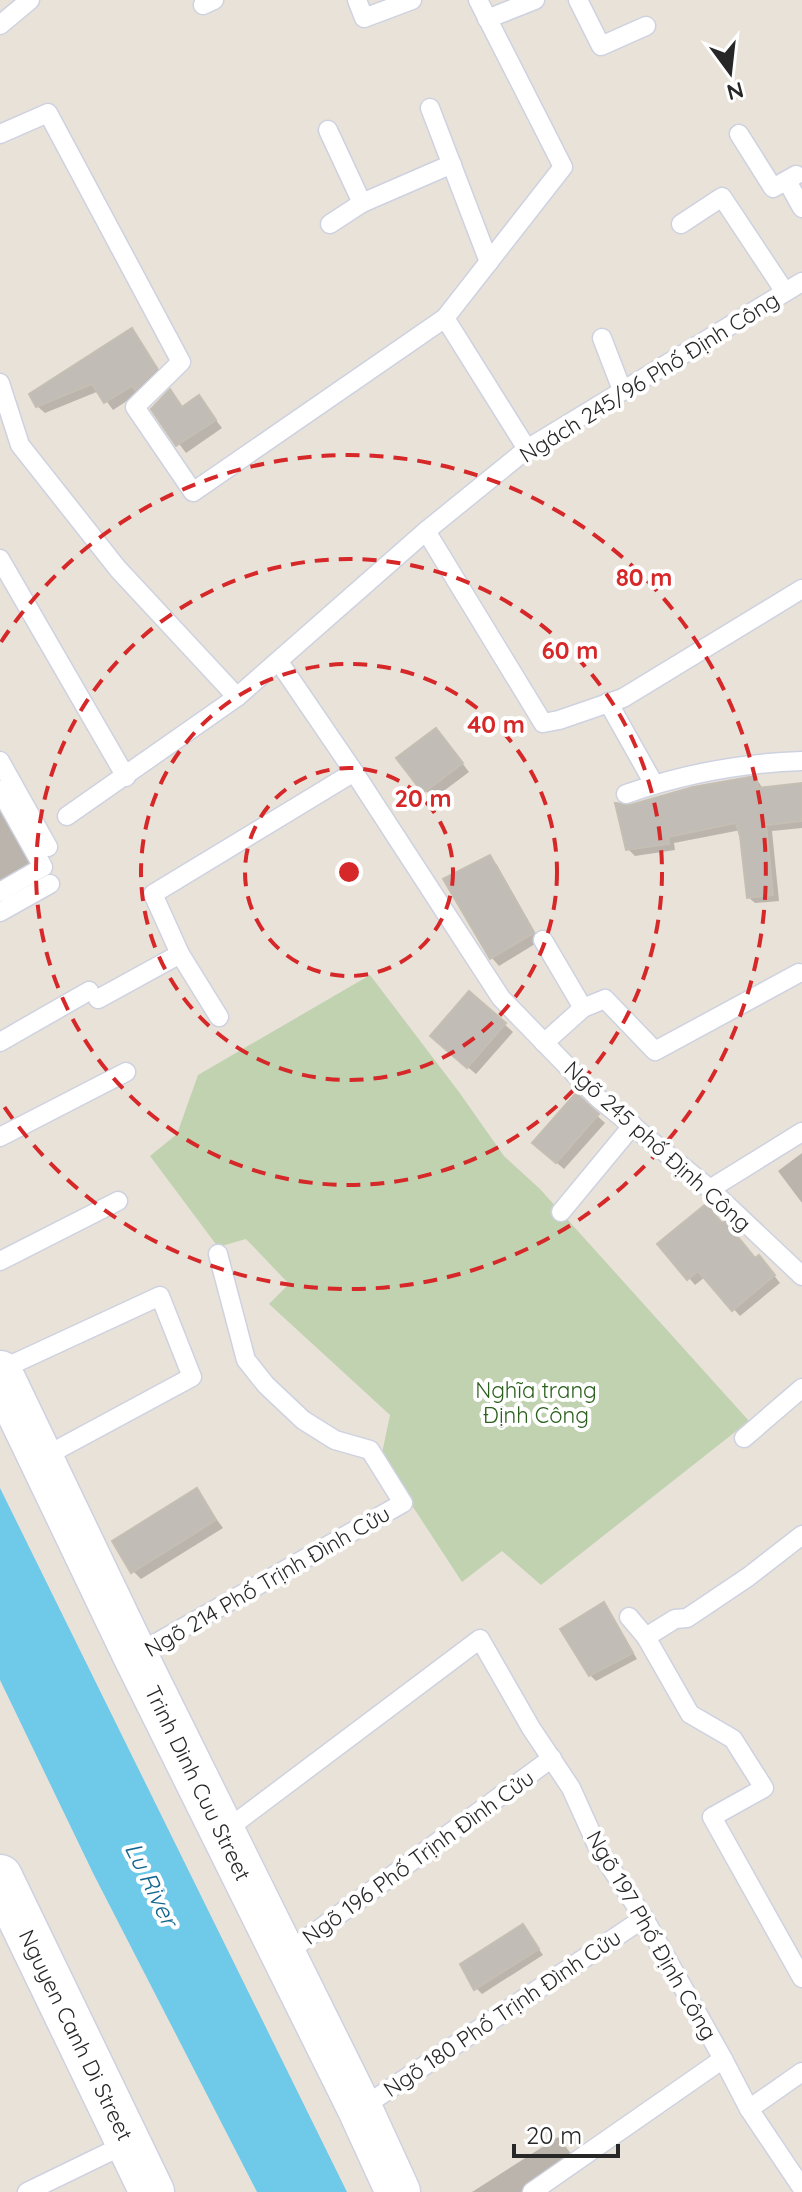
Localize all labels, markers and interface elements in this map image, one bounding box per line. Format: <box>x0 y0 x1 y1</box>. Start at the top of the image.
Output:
north arrow <box>690 32 770 112</box>
text: N <box>724 76 747 107</box>
street label: Ngách 245/96 Phố Định Công <box>514 285 784 469</box>
text: 80 m <box>616 562 672 592</box>
text: 60 m <box>542 635 598 665</box>
text: 40 m <box>467 709 525 739</box>
text: 20 m <box>394 783 452 813</box>
centre of rings <box>335 858 363 886</box>
street label: Ngõ 245 phố Định Công <box>559 1055 757 1237</box>
park label: Nghĩa trang Định Công <box>475 1376 597 1429</box>
street label: Ngõ 214 Phố Trịnh Đình Cửu <box>139 1499 395 1663</box>
street label: Trinh Dinh Cuu Street <box>139 1681 257 1885</box>
street label: Ngõ 196 Phố Trịnh Đình Cửu <box>297 1763 539 1951</box>
street label: Ngõ 197 Phố Định Công <box>581 1825 723 2045</box>
water label: Lu River <box>119 1837 186 1933</box>
street label: Ngõ 180 Phố Trịnh Đình Cửu <box>378 1923 626 2103</box>
street label: Nguyen Canh Di Street <box>13 1925 139 2145</box>
scale bar <box>514 2108 618 2158</box>
text: 20 m <box>526 2120 582 2150</box>

